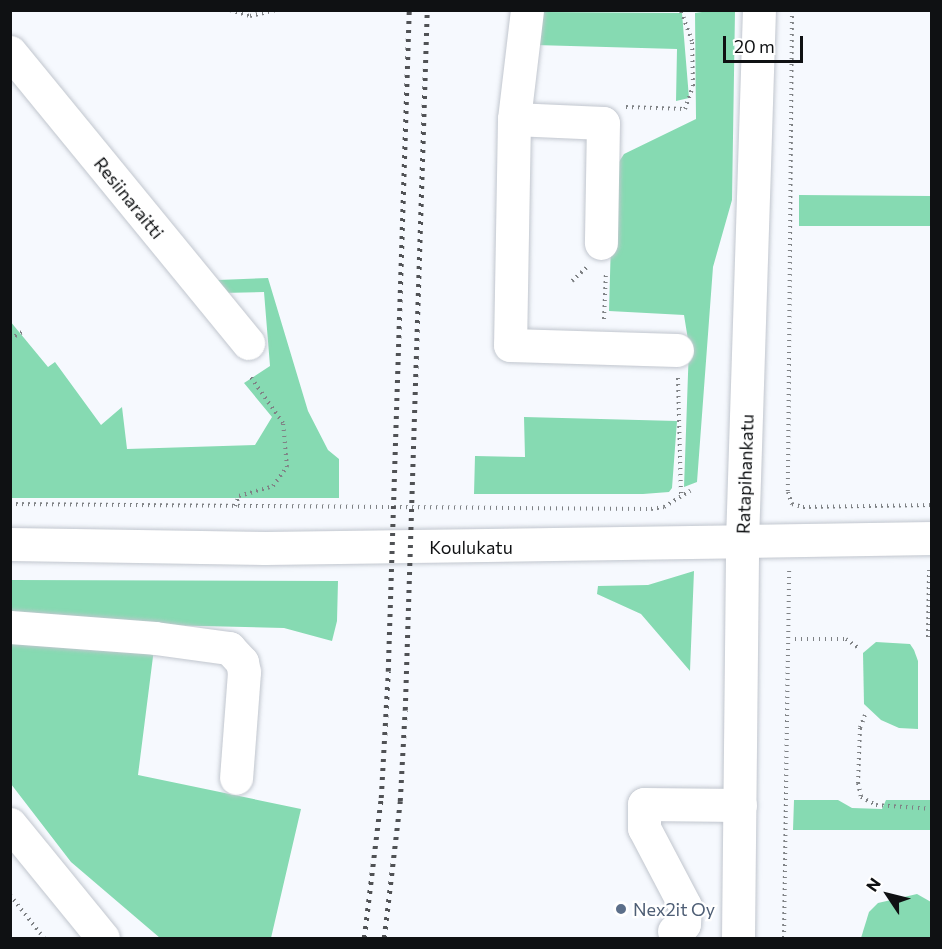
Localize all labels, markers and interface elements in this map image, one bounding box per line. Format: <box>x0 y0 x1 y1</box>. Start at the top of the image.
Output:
scale bar <box>726 24 806 62</box>
text: 20 m <box>734 35 775 57</box>
street label: Resiinaraitti <box>90 153 168 243</box>
street label: Ratapihankatu <box>732 414 758 534</box>
street label: Koulukatu <box>429 536 513 558</box>
north arrow <box>858 865 918 925</box>
text: N <box>862 874 884 895</box>
place label: Nex2it Oy <box>633 898 715 920</box>
marker: Nex2it Oy <box>614 902 628 916</box>

